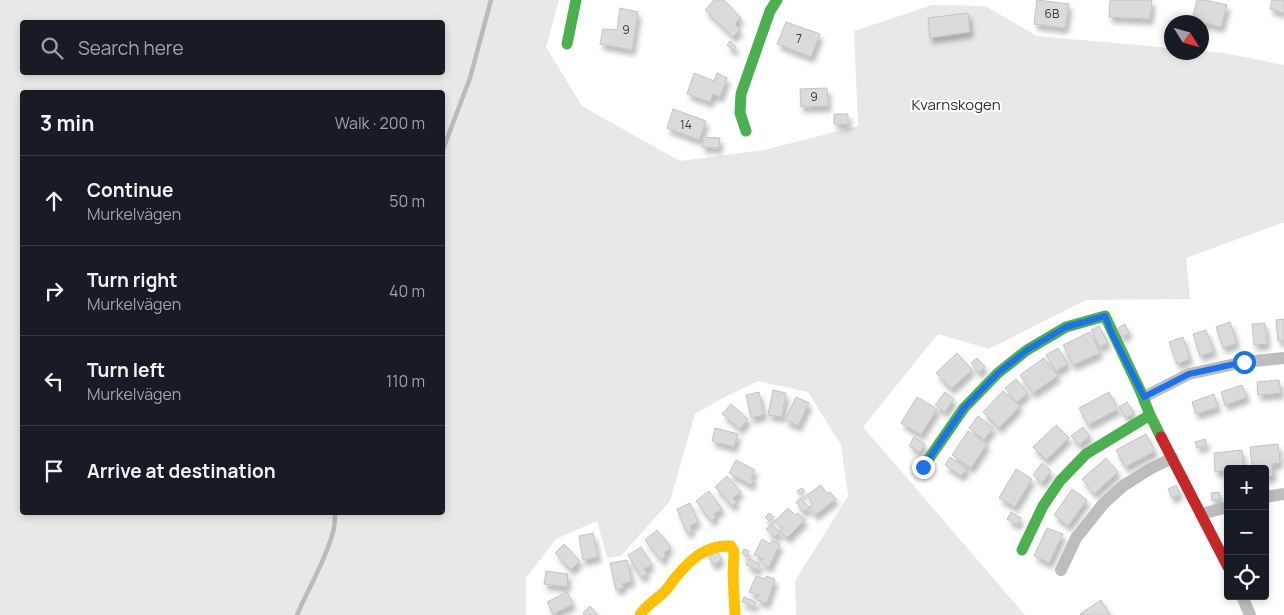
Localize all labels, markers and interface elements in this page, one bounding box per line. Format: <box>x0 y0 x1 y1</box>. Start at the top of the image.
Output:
house number: 6B <box>1045 5 1059 22</box>
north arrow <box>1164 15 1209 60</box>
search box <box>20 20 445 75</box>
house number: 9 <box>622 21 630 38</box>
house number: 7 <box>796 30 802 47</box>
icon: search <box>38 34 66 62</box>
text: Search here <box>78 35 184 61</box>
house number: 9 <box>810 88 818 105</box>
park label: Kvarnskogen <box>911 94 1001 115</box>
text: 3 min <box>40 109 94 137</box>
text: Walk · 200 m <box>335 112 425 134</box>
house number: 14 <box>680 116 692 133</box>
text: Continue <box>87 177 173 203</box>
icon: ahead <box>40 187 68 215</box>
text: 50 m <box>389 190 425 212</box>
text: Murkelvägen <box>87 203 181 225</box>
text: Turn right <box>87 267 177 293</box>
icon: right <box>40 277 68 305</box>
text: 40 m <box>389 280 425 302</box>
text: Murkelvägen <box>87 293 181 315</box>
route start <box>1233 351 1256 374</box>
text: Turn left <box>87 357 165 383</box>
icon: left <box>40 367 68 395</box>
text: 110 m <box>386 370 425 392</box>
text: Murkelvägen <box>87 383 181 405</box>
route end <box>912 456 935 479</box>
icon: arrive <box>40 457 68 485</box>
text: Arrive at destination <box>87 458 276 484</box>
map controls <box>1224 465 1269 600</box>
button: + <box>1224 465 1269 510</box>
button: − <box>1224 510 1269 555</box>
button: locate <box>1224 555 1269 600</box>

